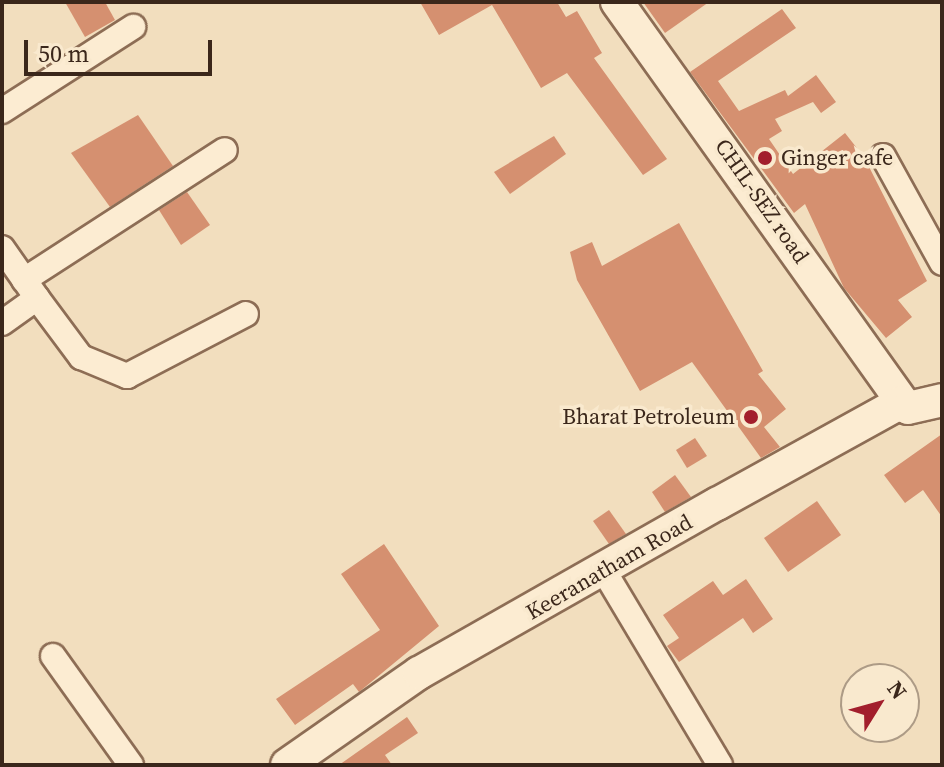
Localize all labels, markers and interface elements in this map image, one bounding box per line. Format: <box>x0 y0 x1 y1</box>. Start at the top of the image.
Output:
scale bar <box>28 24 216 74</box>
text: 50 m <box>38 37 89 70</box>
street label: CHIL-SEZ road <box>709 134 815 268</box>
place label: Ginger cafe <box>781 145 893 171</box>
marker: Ginger cafe <box>756 149 774 167</box>
place label: Bharat Petroleum <box>562 404 735 430</box>
marker: Bharat Petroleum <box>742 408 760 426</box>
street label: Keeranatham Road <box>521 509 697 625</box>
north arrow <box>840 663 920 743</box>
text: N <box>881 674 914 705</box>

